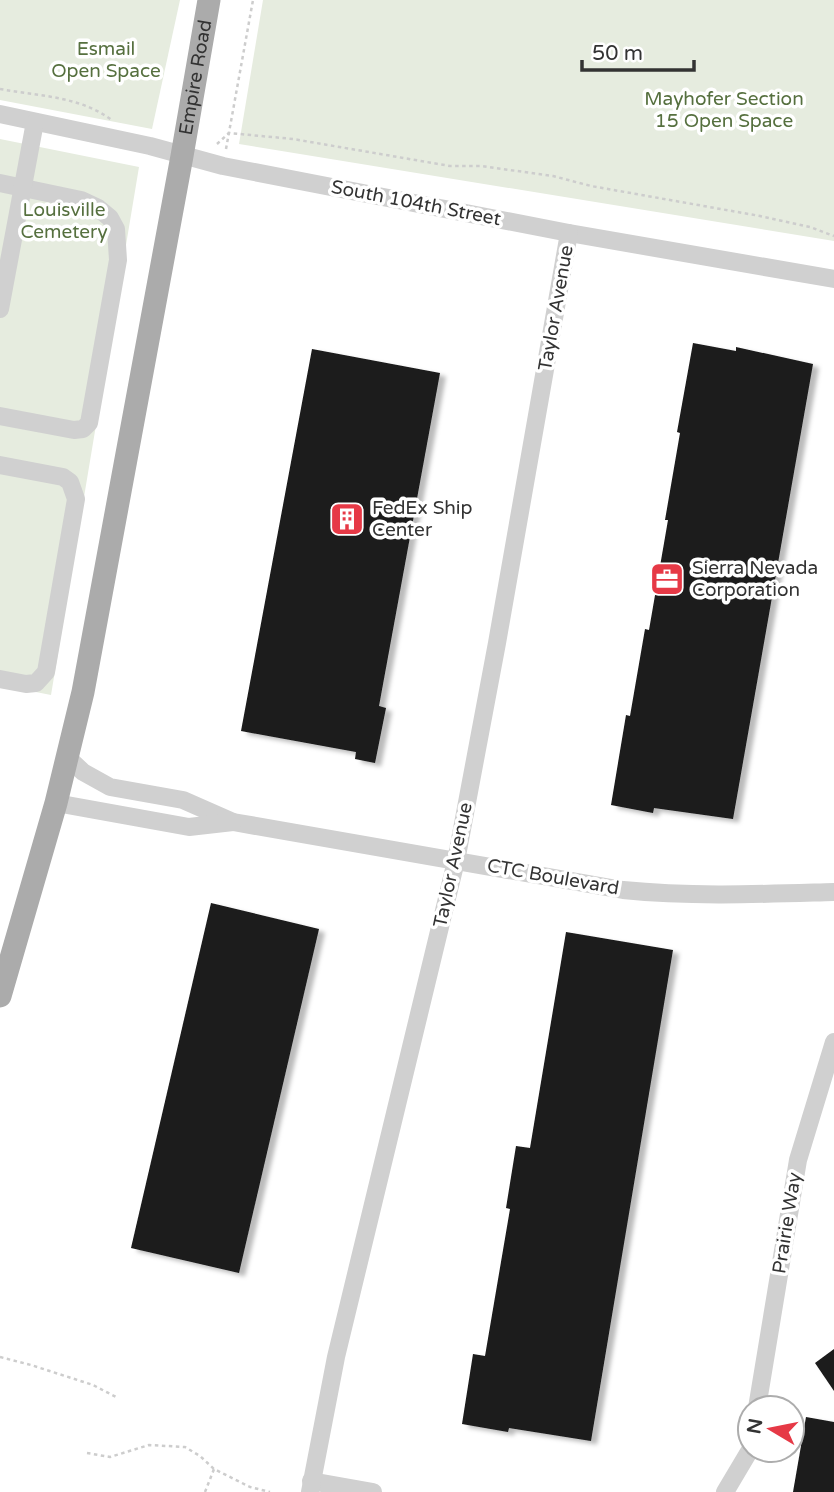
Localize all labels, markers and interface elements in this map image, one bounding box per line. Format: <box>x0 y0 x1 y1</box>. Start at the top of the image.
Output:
street label: Empire Road <box>175 18 216 137</box>
scale bar <box>582 28 694 72</box>
park label: Esmail Open Space <box>51 38 161 82</box>
text: 50 m <box>592 41 643 66</box>
park label: Mayhofer Section 15 Open Space <box>644 88 804 132</box>
street label: South 104th Street <box>329 176 503 230</box>
park label: Louisville Cemetery <box>20 199 108 243</box>
street label: Taylor Avenue <box>534 243 578 373</box>
place label: FedEx Ship Center <box>372 497 473 541</box>
building icon: FedEx Ship Center <box>328 500 366 538</box>
place label: Sierra Nevada Corporation <box>692 557 818 601</box>
office icon: Sierra Nevada Corporation <box>648 560 686 598</box>
street label: Taylor Avenue <box>429 800 477 930</box>
street label: CTC Boulevard <box>485 855 621 899</box>
street label: Prairie Way <box>768 1171 806 1275</box>
north arrow <box>736 1394 806 1464</box>
text: N <box>743 1417 767 1436</box>

